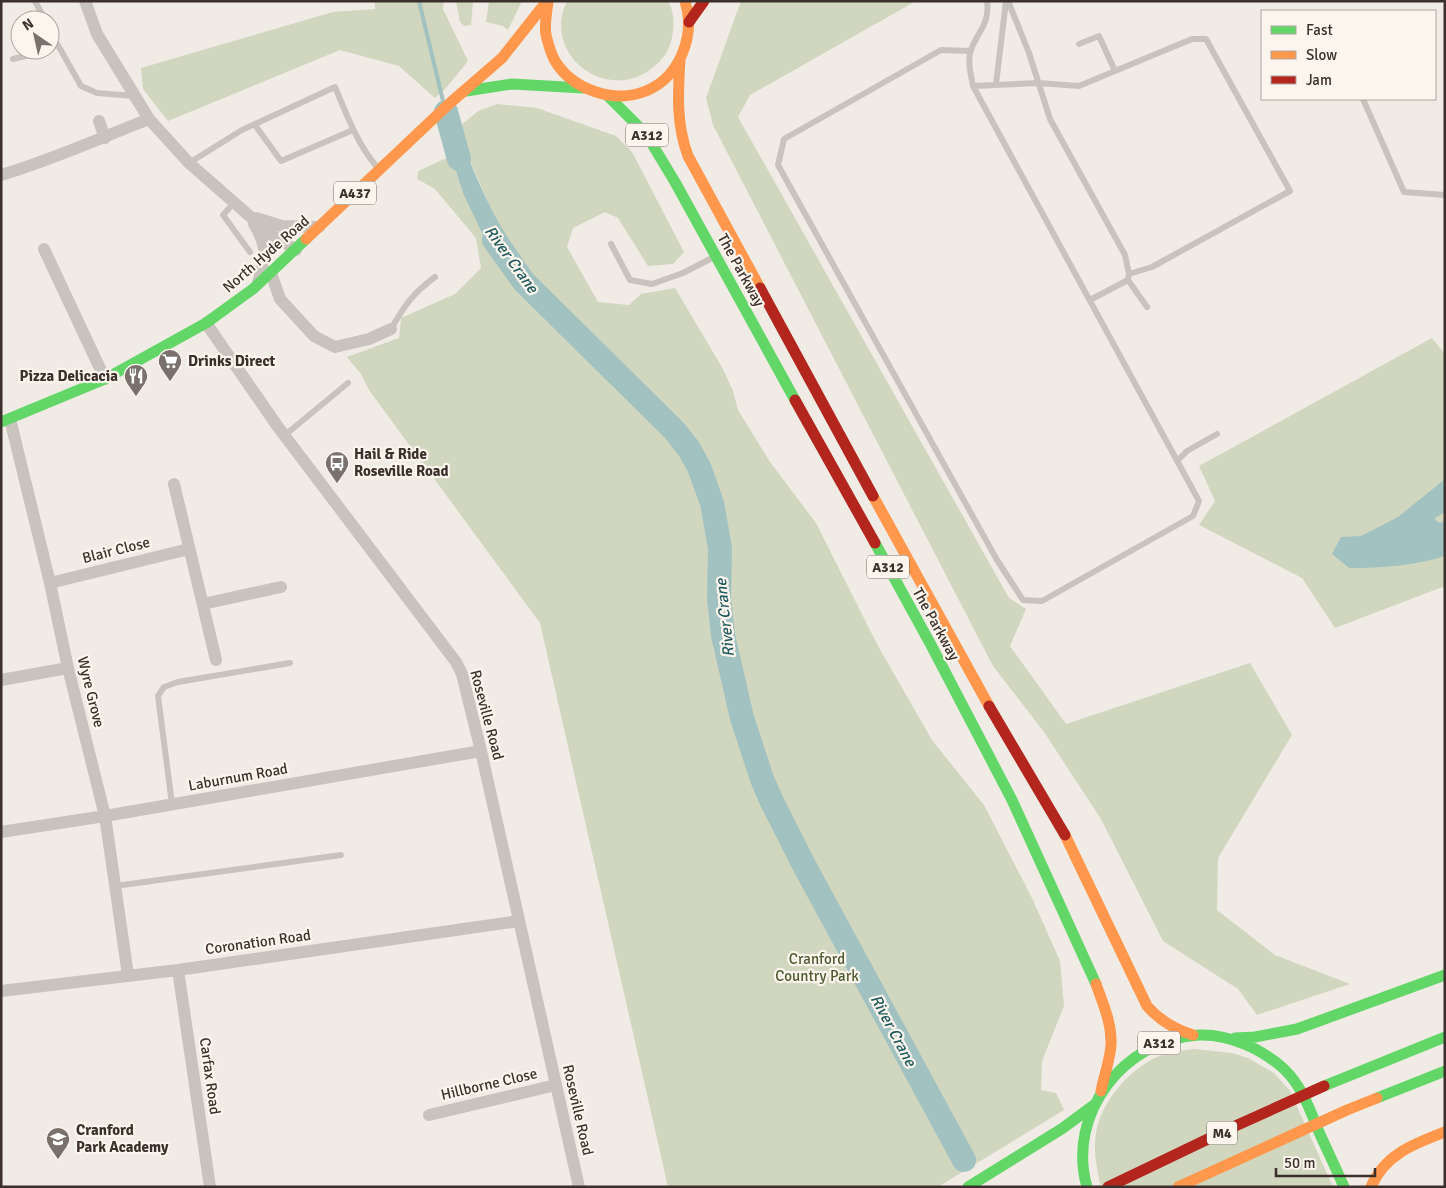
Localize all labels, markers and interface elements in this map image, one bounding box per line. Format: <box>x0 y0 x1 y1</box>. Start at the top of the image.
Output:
north arrow <box>10 10 60 60</box>
legend <box>1261 10 1436 100</box>
text: N <box>19 15 37 34</box>
text: Fast <box>1306 21 1333 39</box>
text: Slow <box>1306 46 1337 64</box>
text: Jam <box>1306 71 1332 89</box>
road number: A312 <box>626 124 668 146</box>
road number: A437 <box>334 182 376 204</box>
street label: North Hyde Road <box>219 212 313 296</box>
water label: River Crane <box>480 222 543 298</box>
street label: The Parkway <box>714 231 768 309</box>
supermarket icon: Drinks Direct <box>157 348 183 382</box>
place label: Drinks Direct <box>188 352 276 370</box>
restaurant icon: Pizza Delicacia <box>123 363 149 397</box>
place label: Pizza Delicacia <box>20 367 118 385</box>
place label: Hail & Ride Roseville Road <box>354 445 449 480</box>
bus stop icon: Hail & Ride Roseville Road <box>324 450 350 484</box>
street label: Blair Close <box>80 533 152 567</box>
road number: A312 <box>867 556 909 578</box>
water label: River Crane <box>711 577 739 658</box>
street label: The Parkway <box>909 585 963 663</box>
street label: Wyre Grove <box>74 655 108 729</box>
street label: Roseville Road <box>466 668 508 762</box>
street label: Laburnum Road <box>187 759 289 795</box>
street label: Coronation Road <box>204 926 312 958</box>
park label: Cranford Country Park <box>775 950 859 985</box>
water label: River Crane <box>866 991 921 1071</box>
road number: A312 <box>1138 1032 1180 1054</box>
street label: Carfax Road <box>196 1036 224 1116</box>
street label: Roseville Road <box>559 1063 597 1157</box>
street label: Hillborne Close <box>439 1064 539 1104</box>
place label: Cranford Park Academy <box>76 1121 169 1156</box>
road number: M4 <box>1207 1122 1237 1144</box>
school or university icon: Cranford Park Academy <box>45 1126 71 1160</box>
scale bar <box>1276 1146 1375 1178</box>
text: 50 m <box>1284 1154 1315 1172</box>

